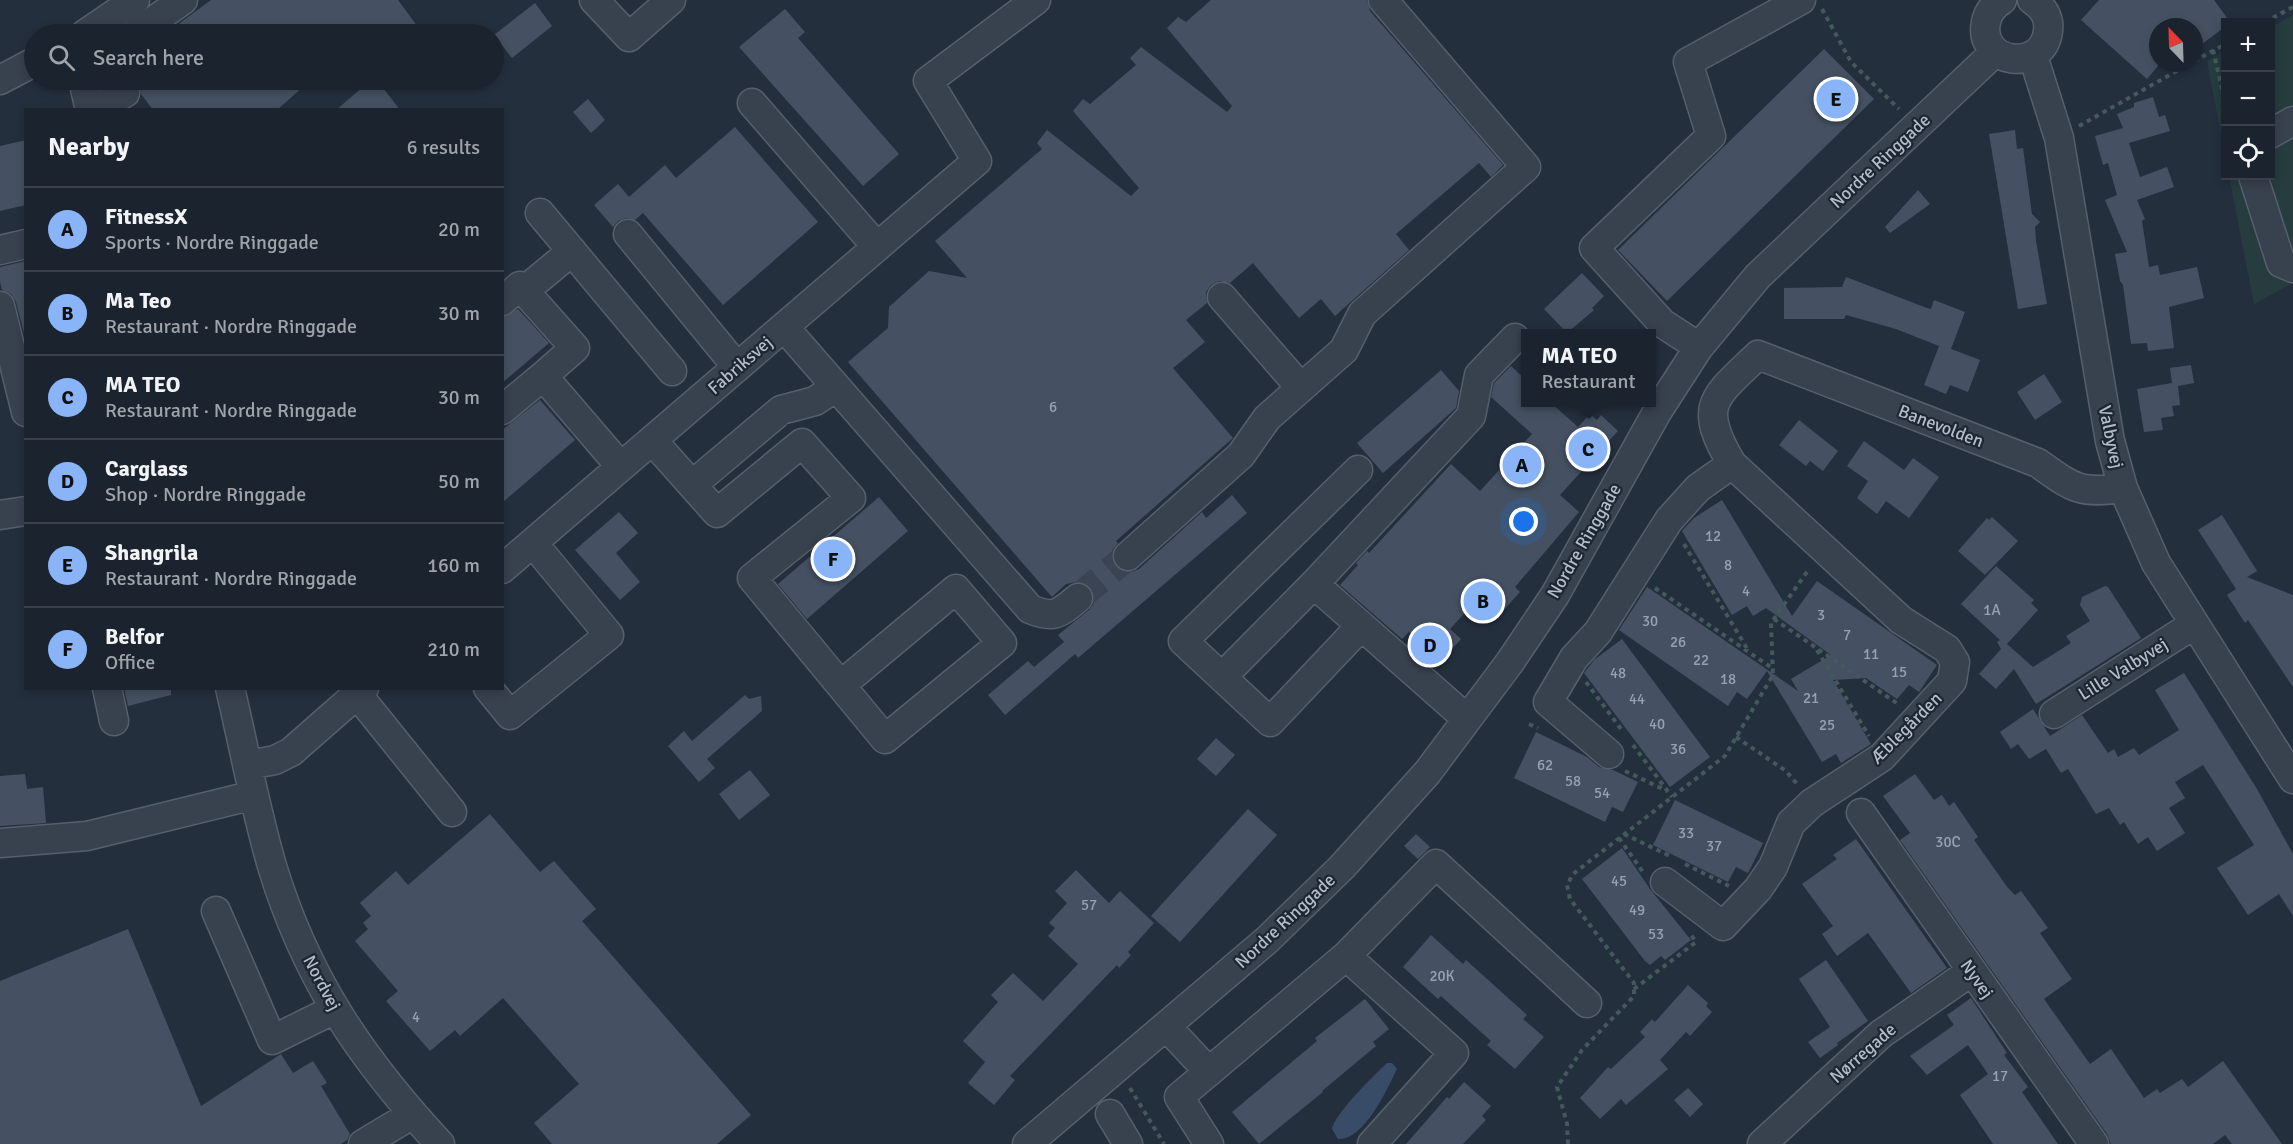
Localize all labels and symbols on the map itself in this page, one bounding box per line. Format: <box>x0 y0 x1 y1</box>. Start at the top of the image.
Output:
north arrow <box>2149 18 2203 72</box>
pin: E <box>1816 76 1856 122</box>
street label: Nordre Ringgade <box>1825 109 1935 213</box>
street label: Fabriksvej <box>703 331 777 399</box>
house number: 6 <box>1049 398 1057 416</box>
street label: Banevolden <box>1895 400 1987 452</box>
street label: Valbyvej <box>2094 403 2128 471</box>
pin: C <box>1568 426 1608 472</box>
pin: A <box>1502 442 1541 488</box>
street label: Nordre Ringgade <box>1542 480 1626 602</box>
your location <box>1509 507 1538 536</box>
house number: 12 <box>1705 527 1721 545</box>
pin: F <box>814 536 852 582</box>
house number: 8 <box>1724 556 1732 574</box>
pin: B <box>1464 578 1502 624</box>
house number: 4 <box>1742 582 1750 600</box>
house number: 1A <box>1983 601 2001 619</box>
house number: 3 <box>1817 606 1825 624</box>
house number: 30 <box>1642 612 1658 630</box>
pin: D <box>1410 622 1450 668</box>
house number: 7 <box>1843 626 1851 644</box>
house number: 26 <box>1670 633 1686 651</box>
street label: Lille Valbyvej <box>2074 633 2172 705</box>
house number: 11 <box>1863 645 1879 663</box>
house number: 22 <box>1693 651 1709 669</box>
house number: 15 <box>1891 663 1907 681</box>
house number: 48 <box>1610 664 1626 682</box>
house number: 18 <box>1720 670 1736 688</box>
street label: Æblegården <box>1865 687 1947 769</box>
house number: 21 <box>1803 689 1819 707</box>
house number: 44 <box>1629 690 1645 708</box>
house number: 40 <box>1649 715 1665 733</box>
house number: 25 <box>1819 716 1835 734</box>
house number: 36 <box>1670 740 1686 758</box>
house number: 62 <box>1537 756 1553 774</box>
house number: 58 <box>1565 772 1581 790</box>
house number: 54 <box>1594 784 1610 802</box>
house number: 33 <box>1678 824 1694 842</box>
house number: 30C <box>1935 833 1961 851</box>
house number: 37 <box>1706 837 1722 855</box>
street label: Nordre Ringgade <box>1230 869 1340 973</box>
house number: 45 <box>1611 872 1627 890</box>
house number: 57 <box>1081 896 1097 914</box>
house number: 49 <box>1629 901 1645 919</box>
house number: 53 <box>1648 925 1664 943</box>
street label: Nordvej <box>298 952 346 1014</box>
street label: Nyvej <box>1956 955 1998 1003</box>
house number: 20K <box>1429 967 1455 985</box>
house number: 4 <box>412 1008 420 1026</box>
street label: Nørregade <box>1825 1018 1901 1088</box>
house number: 17 <box>1992 1067 2008 1085</box>

